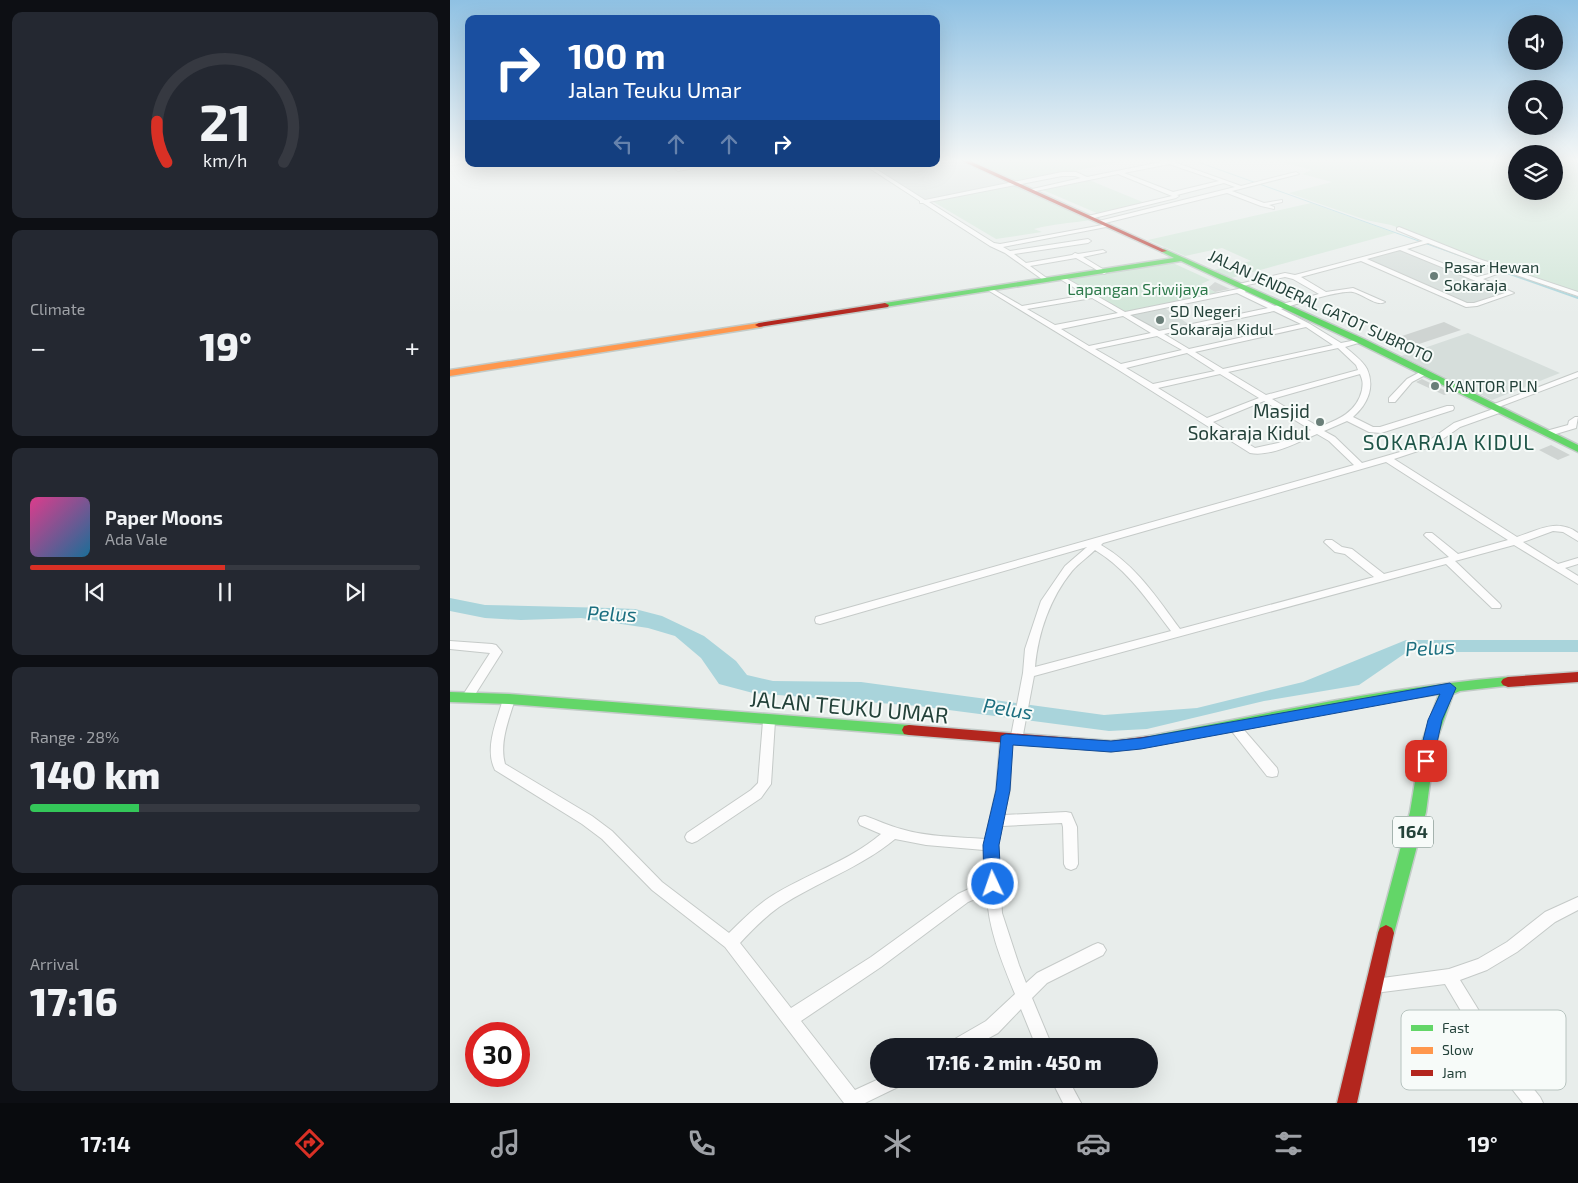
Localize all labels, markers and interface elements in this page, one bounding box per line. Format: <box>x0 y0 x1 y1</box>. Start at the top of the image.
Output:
map controls <box>1508 15 1563 200</box>
button: sound <box>1508 15 1563 70</box>
text: 100 m <box>568 34 666 76</box>
icon: right <box>485 35 550 100</box>
text: Jalan Teuku Umar <box>568 76 742 102</box>
button: search <box>1508 80 1563 135</box>
text: 21 <box>199 89 251 151</box>
icon: left <box>609 130 637 158</box>
icon: ahead <box>662 130 690 158</box>
icon: ahead <box>715 130 743 158</box>
icon: right <box>768 130 796 158</box>
button: layers <box>1508 145 1563 200</box>
text: km/h <box>203 149 247 171</box>
street label: JALAN JENDERAL GATOT SUBROTO <box>1206 245 1436 366</box>
place label: Pasar Hewan Sokaraja <box>1444 257 1539 295</box>
marker: Pasar Hewan Sokaraja <box>1428 270 1440 282</box>
park label: Lapangan Sriwijaya <box>1067 279 1209 299</box>
text: Climate <box>30 299 85 318</box>
place label: SD Negeri Sokaraja Kidul <box>1170 301 1273 339</box>
marker: SD Negeri Sokaraja Kidul <box>1154 314 1166 326</box>
text: 19° <box>199 323 252 369</box>
text: − <box>30 330 46 364</box>
text: + <box>405 330 420 364</box>
place label: KANTOR PLN <box>1445 376 1538 395</box>
marker: KANTOR PLN <box>1429 380 1441 392</box>
place label: Masjid Sokaraja Kidul <box>1188 399 1310 444</box>
marker: Masjid Sokaraja Kidul <box>1314 416 1326 428</box>
district label: SOKARAJA KIDUL <box>1363 429 1535 454</box>
text: Paper Moons <box>105 506 223 529</box>
text: Ada Vale <box>105 529 168 548</box>
icon: previous <box>81 578 109 606</box>
icon: pause <box>211 578 239 606</box>
icon: next <box>341 578 369 606</box>
water label: Pelus <box>587 600 637 626</box>
water label: Pelus <box>1404 634 1455 660</box>
street label: JALAN TEUKU UMAR <box>749 684 950 728</box>
water label: Pelus <box>982 692 1035 724</box>
text: Range · 28% <box>30 727 119 746</box>
pin <box>1405 740 1447 782</box>
icon: arrive <box>1412 747 1440 775</box>
text: 140 km <box>30 751 160 797</box>
road number: 164 <box>1393 816 1433 848</box>
position arrow <box>966 857 1018 909</box>
text: Arrival <box>30 954 79 973</box>
text: 17:16 <box>30 978 118 1024</box>
legend <box>1401 1010 1566 1090</box>
text: Fast <box>1442 1019 1469 1036</box>
speed limit sign: 30 <box>465 1022 530 1087</box>
text: Slow <box>1442 1041 1474 1058</box>
text: 17:16 · 2 min · 450 m <box>926 1051 1102 1074</box>
text: Jam <box>1442 1064 1467 1081</box>
icon: directions <box>292 1126 327 1161</box>
icon: music <box>488 1126 523 1161</box>
icon: phone <box>684 1126 719 1161</box>
icon: climate <box>880 1126 915 1161</box>
icon: car <box>1076 1126 1111 1161</box>
icon: filters <box>1271 1126 1306 1161</box>
text: 17:14 <box>80 1130 131 1156</box>
text: 19° <box>1467 1130 1498 1156</box>

